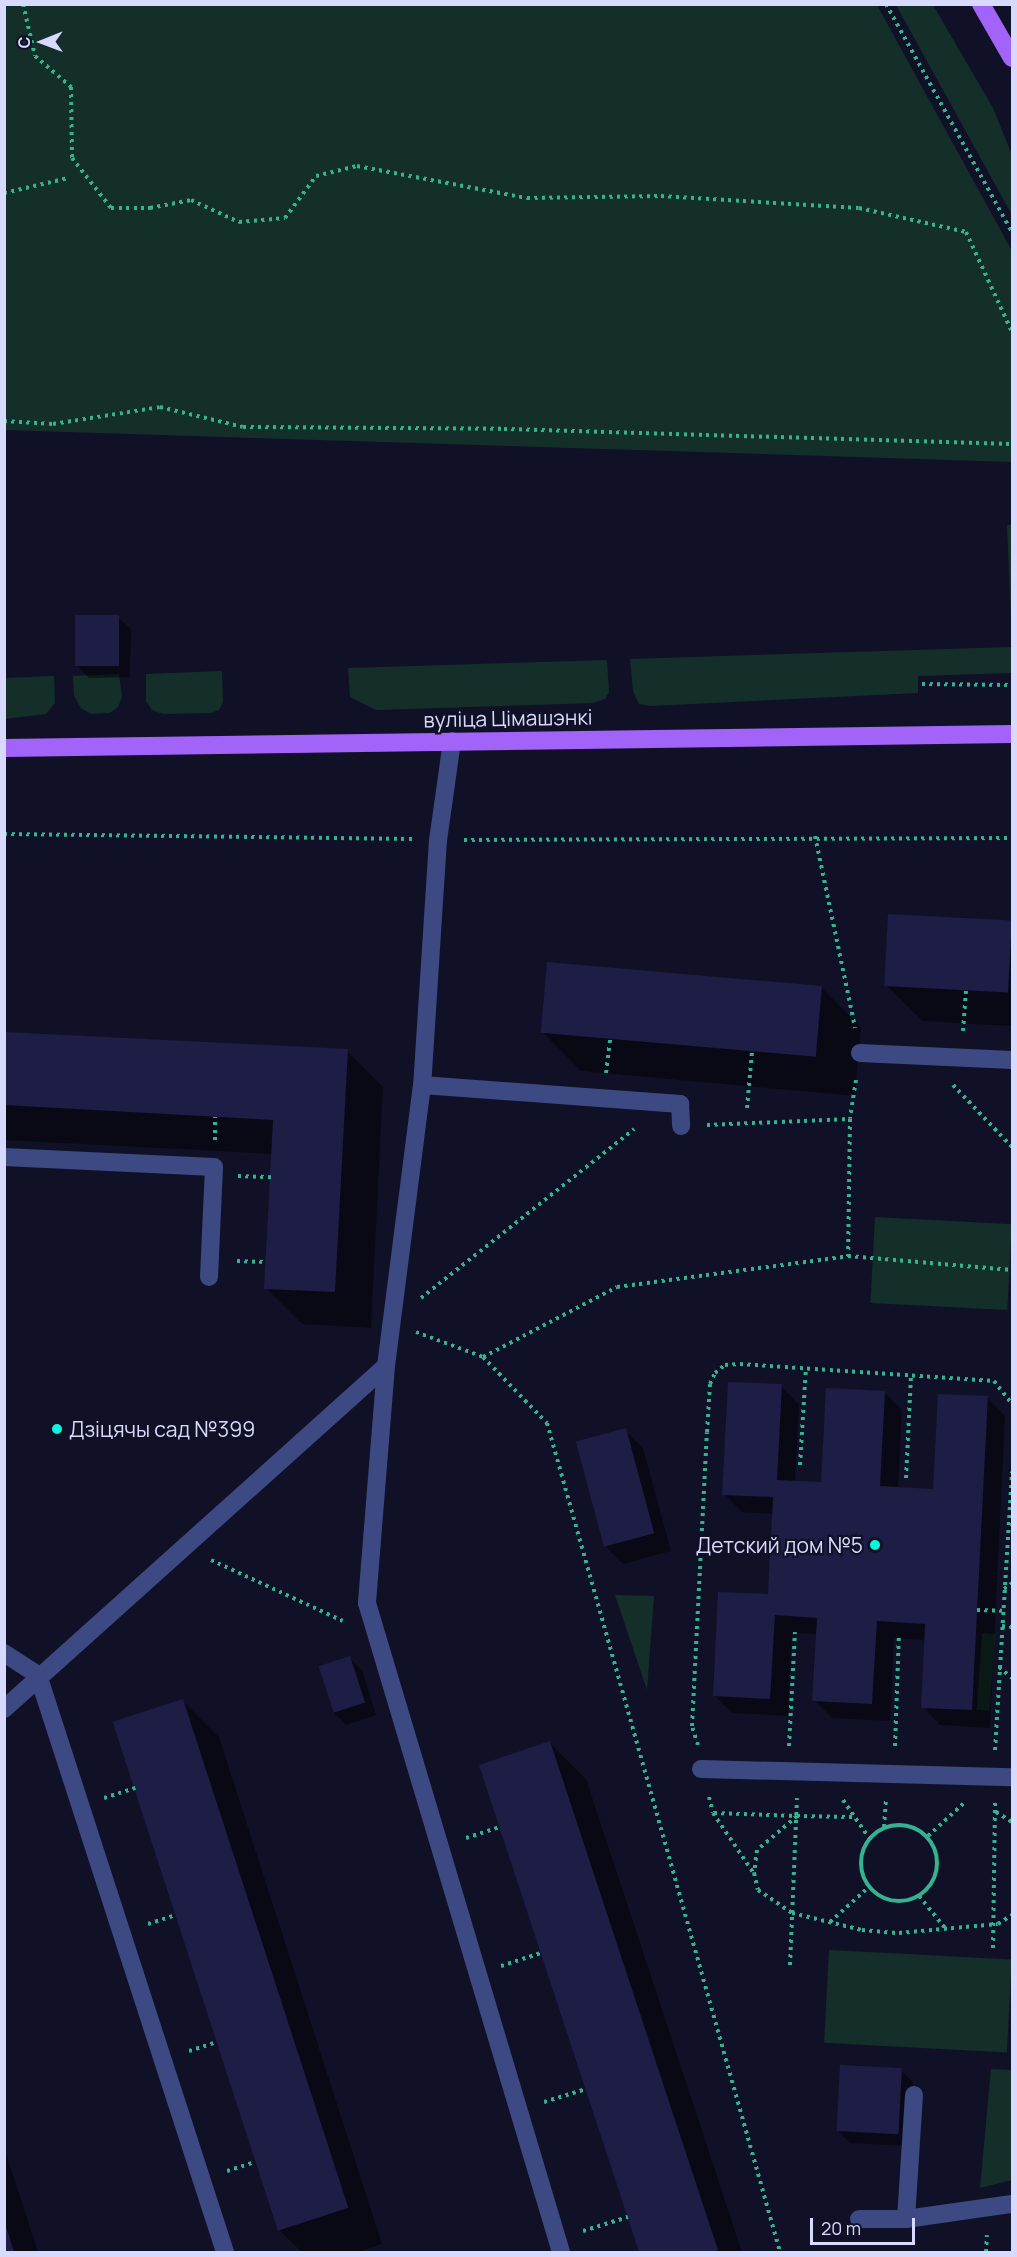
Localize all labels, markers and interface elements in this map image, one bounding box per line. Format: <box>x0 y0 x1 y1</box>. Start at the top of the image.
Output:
north arrow <box>12 12 72 72</box>
text: С <box>13 36 35 48</box>
street label: вуліца Цімашэнкі <box>423 704 593 732</box>
place label: Дзіцячы сад №399 <box>69 1416 255 1442</box>
marker: Дзіцячы сад №399 <box>50 1422 64 1436</box>
place label: Детский дом №5 <box>696 1532 863 1558</box>
marker: Детский дом №5 <box>868 1538 882 1552</box>
scale bar <box>813 2206 918 2244</box>
text: 20 m <box>821 2216 861 2240</box>

